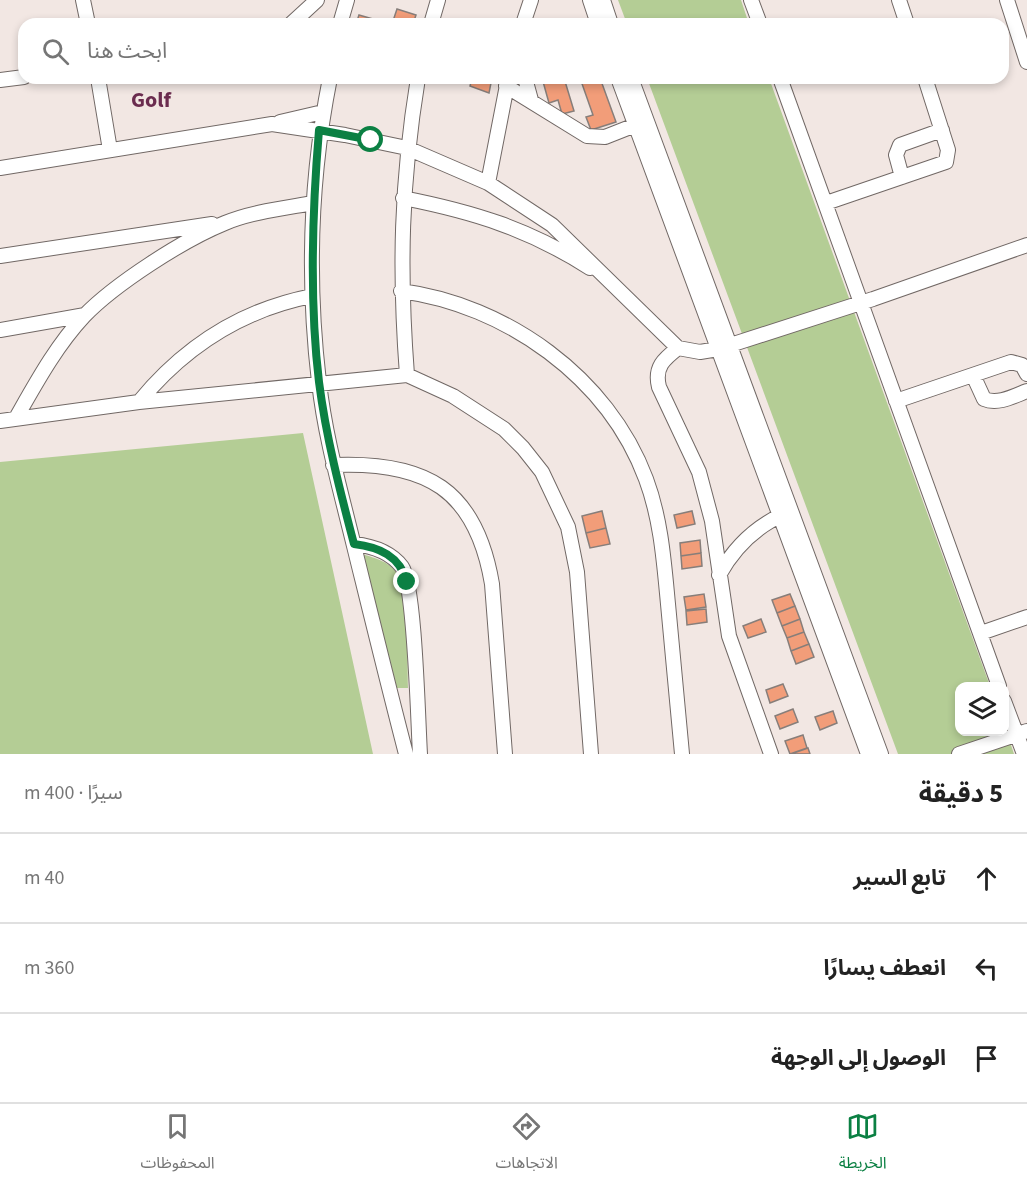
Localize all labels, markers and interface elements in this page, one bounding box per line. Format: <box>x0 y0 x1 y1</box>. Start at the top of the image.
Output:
search box <box>18 18 1009 84</box>
icon: search <box>39 35 72 68</box>
text: ابحث هنا <box>87 35 167 67</box>
district label: Golf <box>131 84 173 116</box>
route start <box>357 126 383 152</box>
route end <box>393 568 419 594</box>
map controls <box>955 682 1009 736</box>
button: layers <box>955 682 1009 736</box>
text: 5 دقيقة <box>919 775 1003 812</box>
text: سيرًا · 400 m <box>24 779 123 807</box>
text: تابع السير <box>853 862 946 894</box>
icon: ahead <box>970 862 1003 895</box>
text: 40 m <box>24 864 64 892</box>
text: انعطف يسارًا <box>823 952 946 984</box>
icon: left <box>970 952 1003 985</box>
text: 360 m <box>24 954 74 982</box>
text: الوصول إلى الوجهة <box>771 1042 946 1074</box>
icon: arrive <box>970 1042 1003 1075</box>
tab: المحفوظات <box>140 1110 215 1180</box>
tab: الاتجاهات <box>495 1110 558 1180</box>
tab: الخريطة <box>839 1110 887 1180</box>

